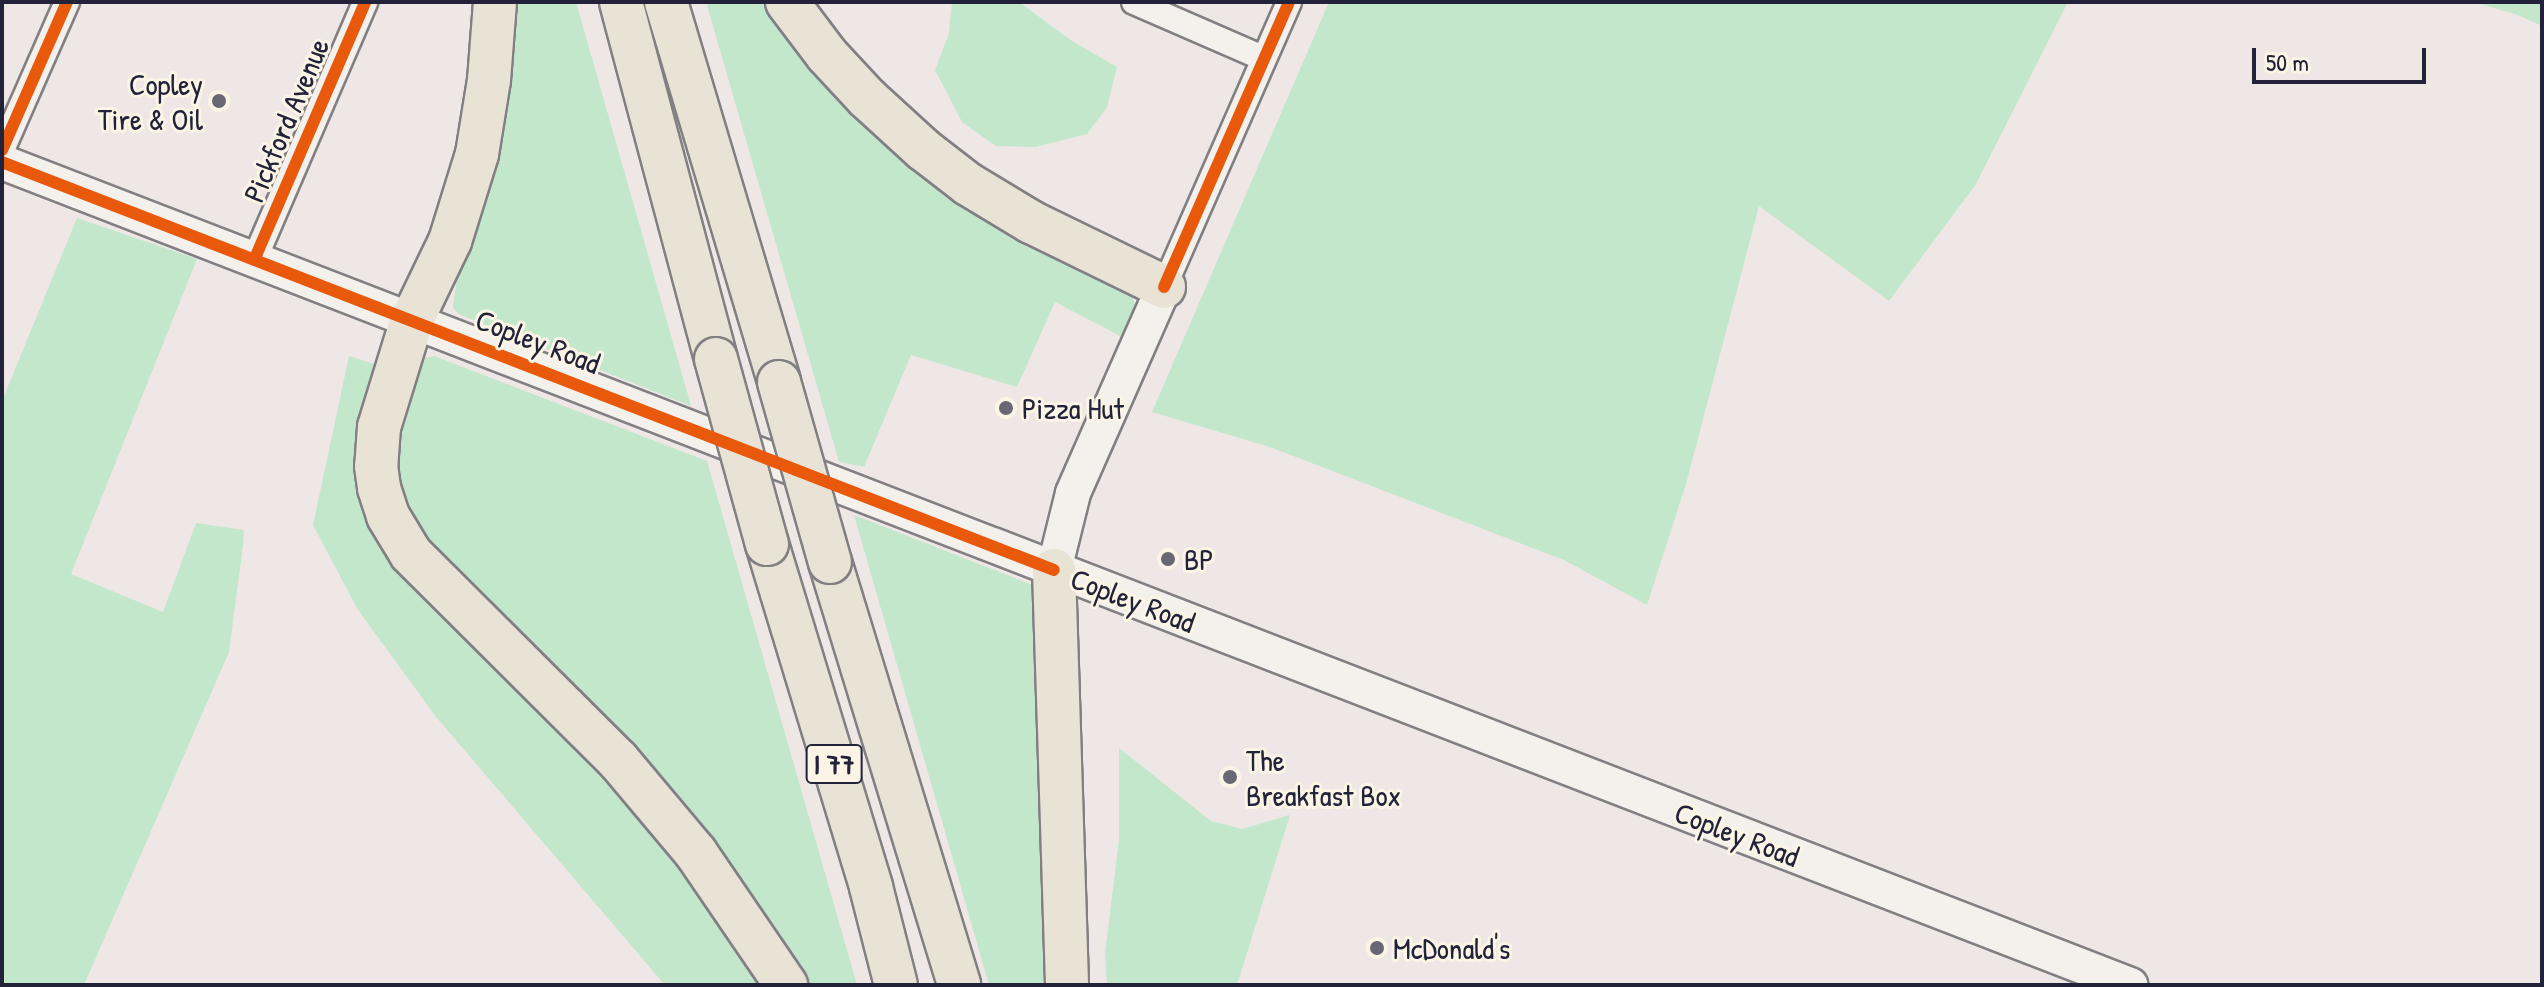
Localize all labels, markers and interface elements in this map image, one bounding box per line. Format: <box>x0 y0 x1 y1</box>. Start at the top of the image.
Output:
scale bar <box>2256 32 2430 82</box>
street label: Pickford Avenue <box>235 33 337 207</box>
text: 50 m <box>2266 46 2309 78</box>
place label: Copley Tire & Oil <box>98 66 203 136</box>
marker: Copley Tire & Oil <box>210 92 228 110</box>
street label: Copley Road <box>471 301 605 381</box>
place label: Pizza Hut <box>1022 390 1124 426</box>
marker: Pizza Hut <box>997 399 1015 417</box>
place label: BP <box>1184 541 1214 577</box>
marker: BP <box>1159 550 1177 568</box>
street label: Copley Road <box>1066 560 1200 640</box>
road number: I 77 <box>804 740 864 788</box>
place label: The Breakfast Box <box>1246 742 1401 812</box>
marker: The Breakfast Box <box>1221 768 1239 786</box>
street label: Copley Road <box>1670 794 1804 874</box>
place label: McDonald's <box>1393 930 1510 966</box>
marker: McDonald's <box>1368 939 1386 957</box>

